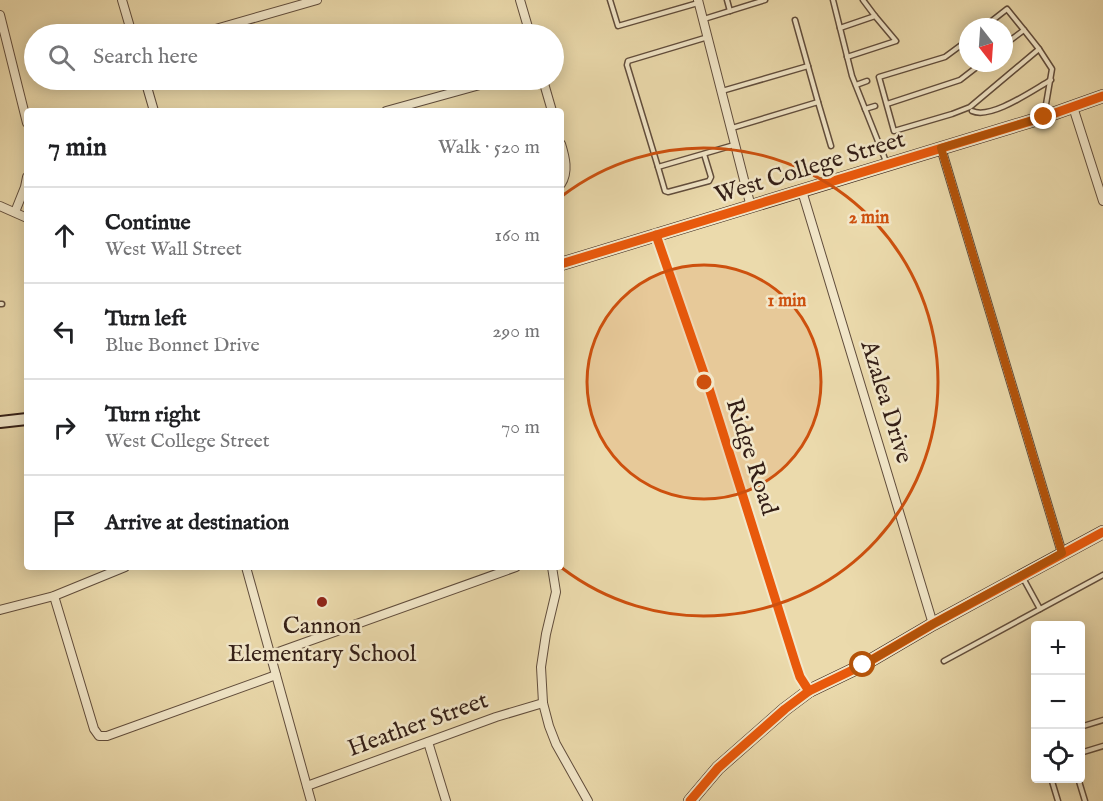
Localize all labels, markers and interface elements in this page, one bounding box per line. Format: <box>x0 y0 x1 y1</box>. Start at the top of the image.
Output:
north arrow <box>959 18 1013 72</box>
search box <box>24 24 564 90</box>
icon: search <box>45 41 78 74</box>
text: Search here <box>93 43 198 71</box>
route end <box>1030 103 1056 129</box>
street label: West College Street <box>711 124 909 212</box>
text: 7 min <box>48 131 107 164</box>
text: Walk · 520 m <box>438 135 540 160</box>
text: 2 min <box>849 207 890 230</box>
text: Continue <box>105 209 191 237</box>
icon: ahead <box>48 219 81 252</box>
text: 160 m <box>494 223 540 248</box>
text: West Wall Street <box>105 237 242 262</box>
text: 1 min <box>768 290 807 313</box>
text: Turn left <box>105 305 187 333</box>
icon: left <box>48 315 81 348</box>
text: 290 m <box>492 319 540 344</box>
text: Blue Bonnet Drive <box>105 333 260 358</box>
street label: Azalea Drive <box>852 336 919 467</box>
centre of rings <box>694 372 714 392</box>
street label: Ridge Road <box>718 395 784 519</box>
text: Turn right <box>105 401 200 429</box>
icon: right <box>48 411 81 444</box>
text: 70 m <box>501 415 540 440</box>
text: West College Street <box>105 429 270 454</box>
icon: arrive <box>48 507 81 540</box>
text: Arrive at destination <box>105 509 289 537</box>
marker: Cannon Elementary School <box>315 595 329 609</box>
place label: Cannon Elementary School <box>228 611 417 670</box>
map controls <box>1031 621 1085 783</box>
button: + <box>1031 621 1085 675</box>
route start <box>849 651 875 677</box>
button: − <box>1031 675 1085 729</box>
street label: Heather Street <box>343 685 493 765</box>
button: locate <box>1031 729 1085 783</box>

